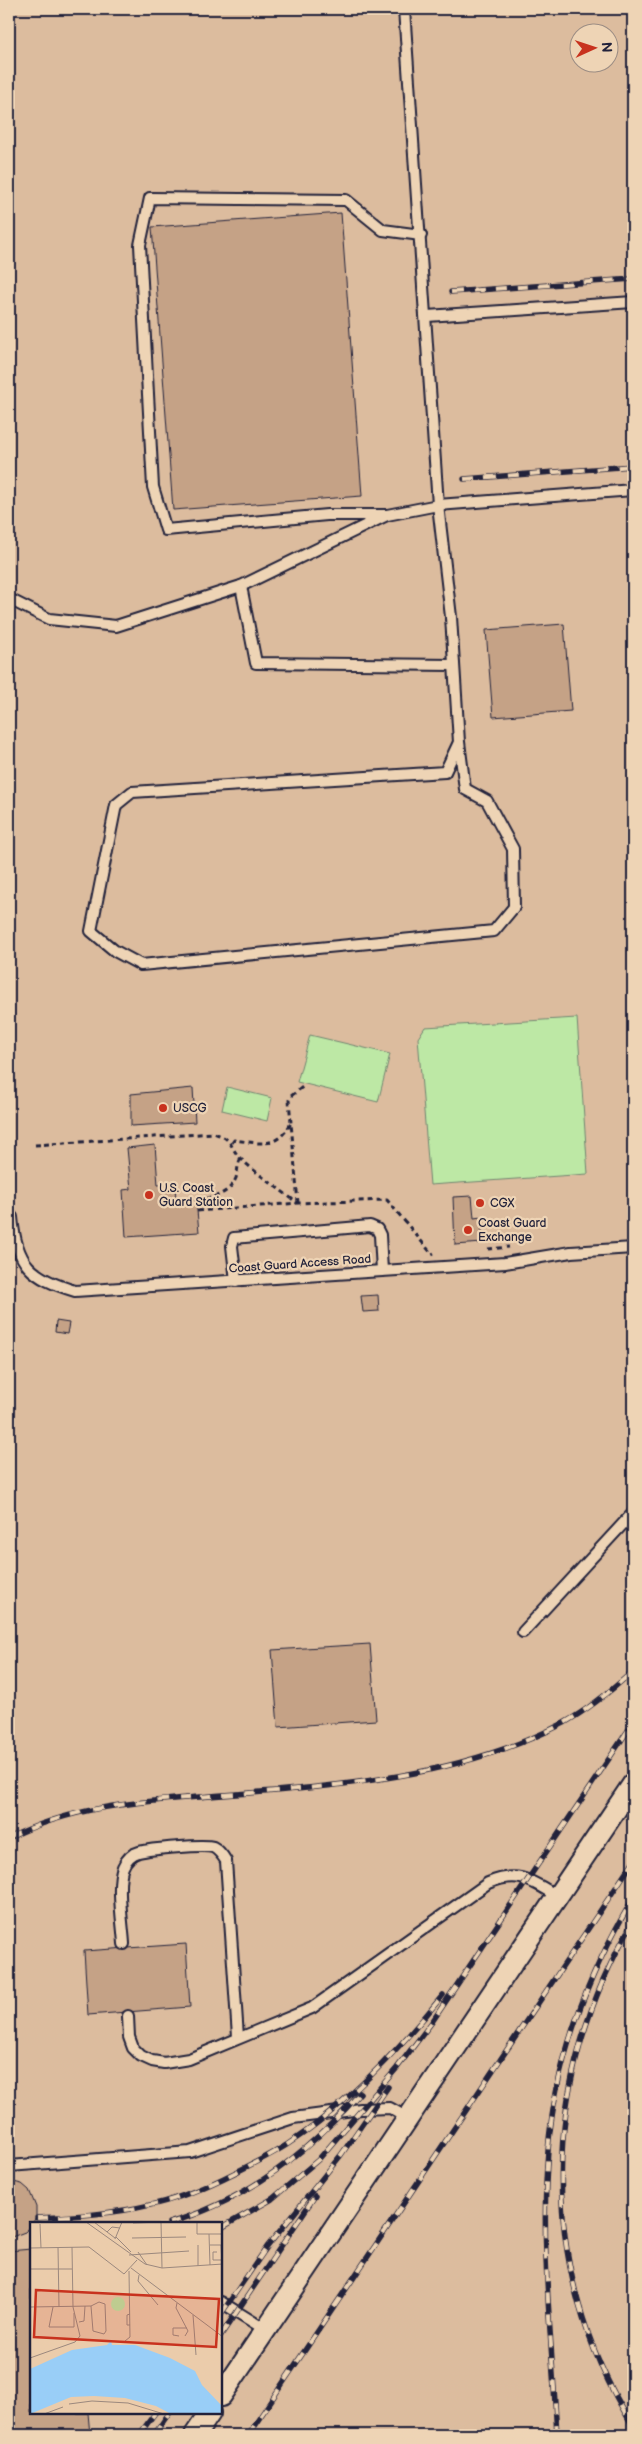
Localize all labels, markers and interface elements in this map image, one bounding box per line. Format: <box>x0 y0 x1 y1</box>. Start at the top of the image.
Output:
north arrow <box>570 22 620 72</box>
text: N <box>598 42 615 53</box>
place label: USCG <box>173 1101 207 1116</box>
marker: USCG <box>157 1102 169 1114</box>
place label: U.S. Coast Guard Station <box>159 1181 233 1210</box>
marker: U.S. Coast Guard Station <box>143 1189 155 1201</box>
place label: CGX <box>490 1196 515 1211</box>
marker: CGX <box>474 1197 486 1209</box>
place label: Coast Guard Exchange <box>478 1216 547 1245</box>
marker: Coast Guard Exchange <box>462 1224 474 1236</box>
street label: Coast Guard Access Road <box>228 1252 372 1276</box>
inset map <box>30 2222 222 2414</box>

